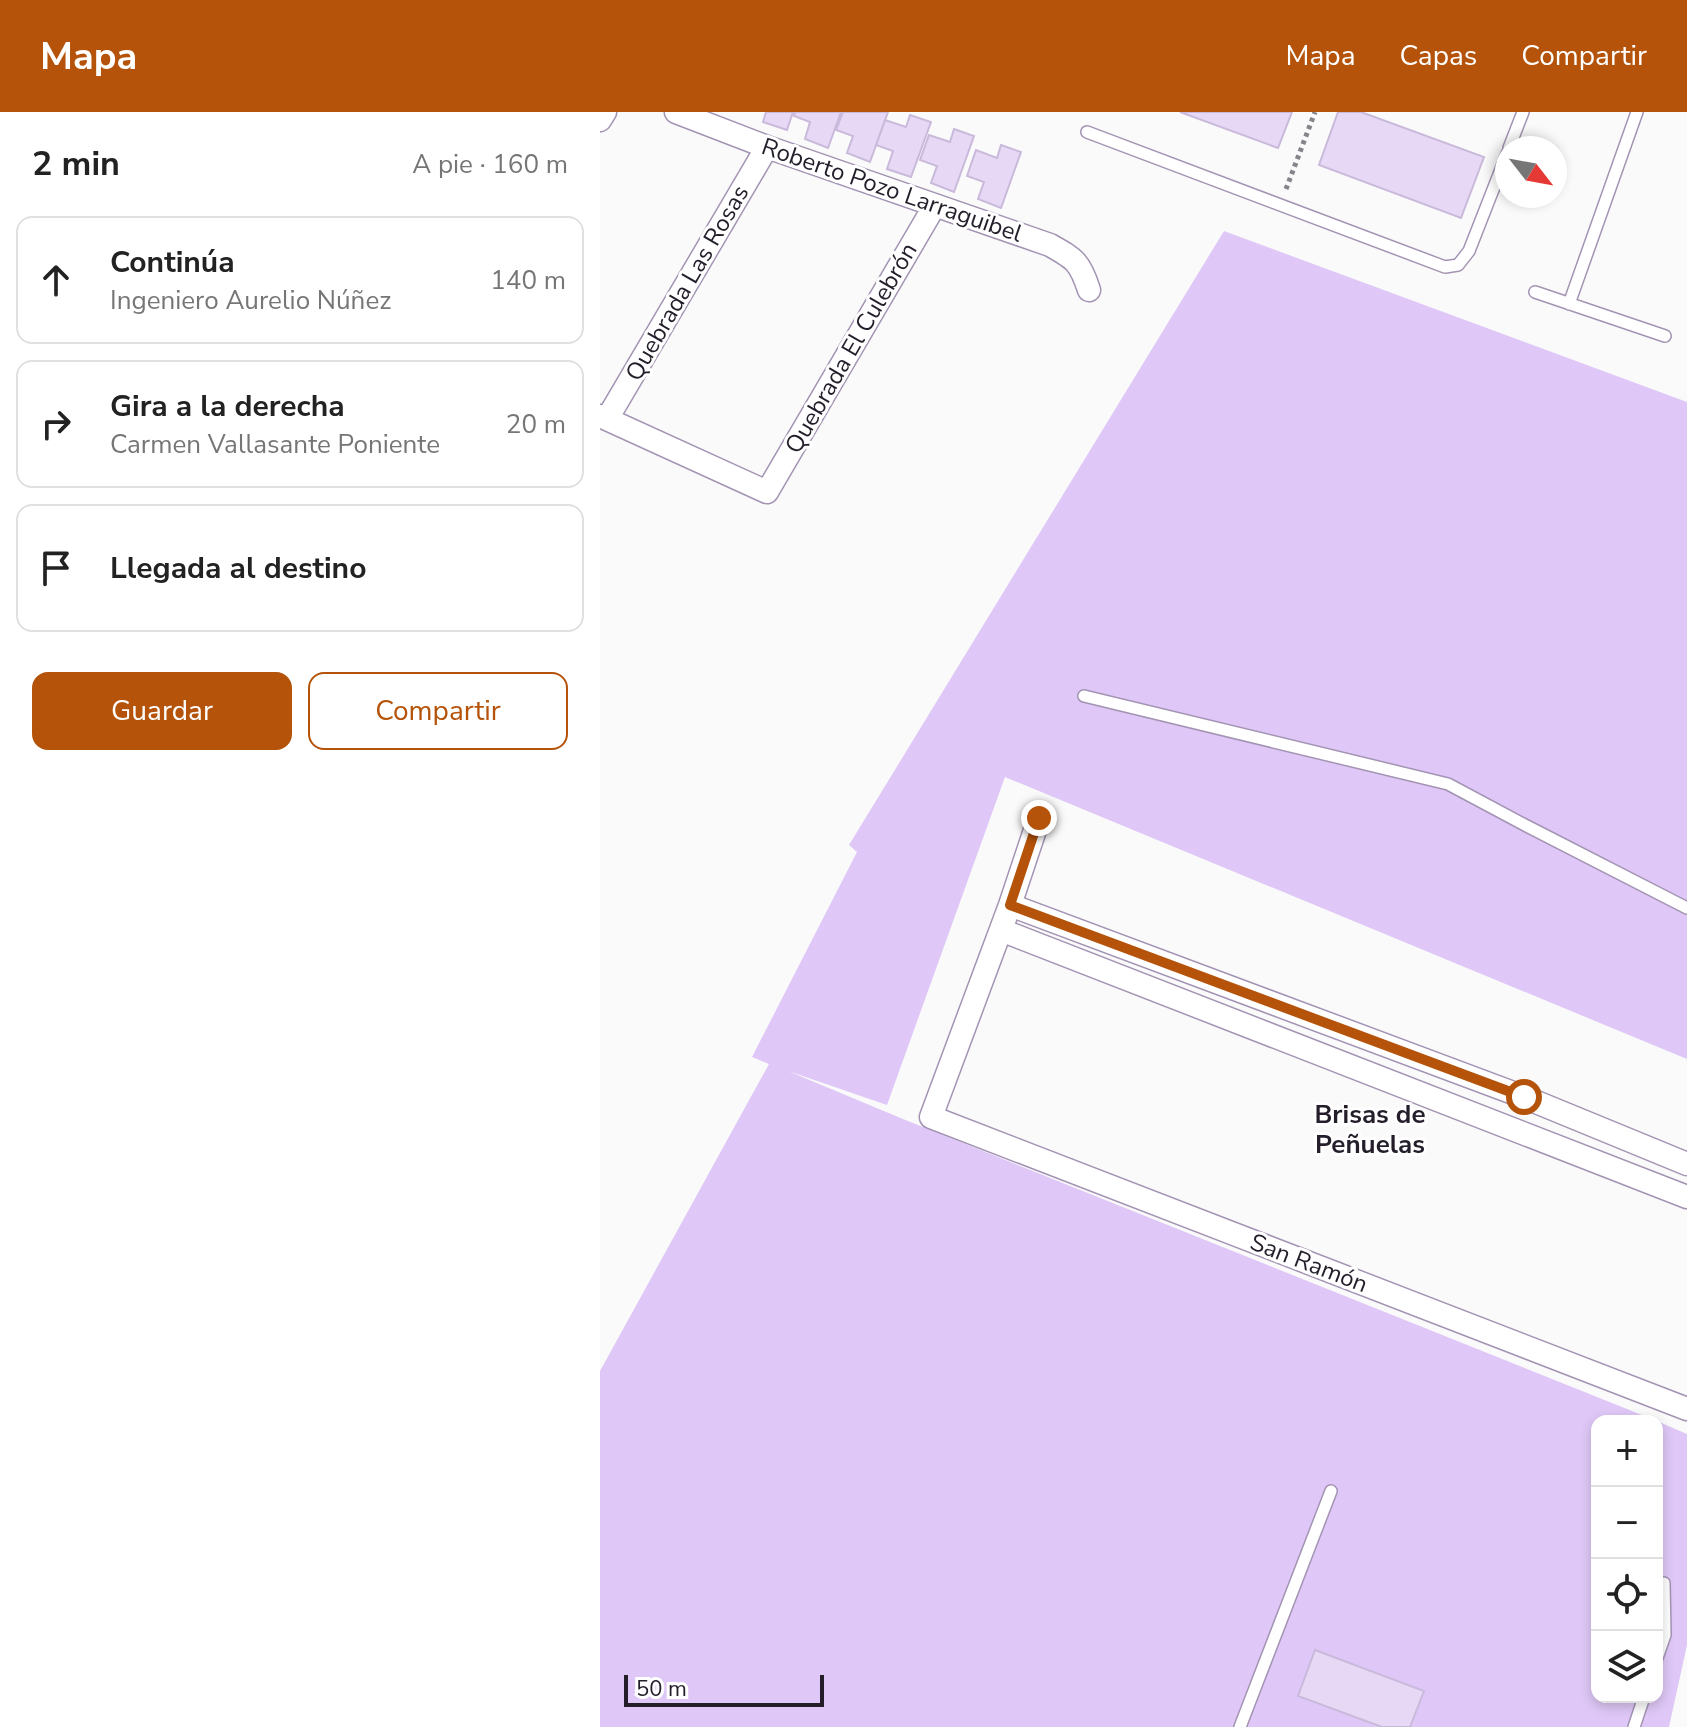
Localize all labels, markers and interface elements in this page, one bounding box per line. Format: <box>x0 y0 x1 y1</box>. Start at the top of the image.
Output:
text: Mapa <box>40 31 137 82</box>
text: Mapa <box>1286 37 1355 75</box>
text: Capas <box>1399 37 1477 75</box>
text: Compartir <box>1521 37 1647 75</box>
street label: Roberto Pozo Larraguibel <box>757 130 1027 250</box>
north arrow <box>1495 136 1567 208</box>
text: 2 min <box>32 141 120 187</box>
text: A pie · 160 m <box>412 147 568 182</box>
street label: Quebrada Las Rosas <box>618 179 756 387</box>
street label: Quebrada El Culebrón <box>778 237 924 459</box>
text: Continúa <box>110 242 235 283</box>
icon: ahead <box>34 258 78 302</box>
text: 140 m <box>490 263 566 298</box>
text: Ingeniero Aurelio Núñez <box>110 283 391 318</box>
text: Gira a la derecha <box>110 386 345 427</box>
icon: right <box>34 402 78 446</box>
text: 20 m <box>506 407 566 442</box>
text: Carmen Vallasante Poniente <box>110 427 440 462</box>
icon: arrive <box>34 546 78 590</box>
text: Llegada al destino <box>110 548 366 589</box>
button: Guardar <box>32 672 292 750</box>
button: Compartir <box>308 672 568 750</box>
route end <box>1021 800 1057 836</box>
route start <box>1506 1079 1542 1115</box>
district label: Brisas de Peñuelas <box>1314 1097 1426 1162</box>
street label: San Ramón <box>1246 1226 1372 1300</box>
map controls <box>1591 1415 1663 1703</box>
button: + <box>1591 1415 1663 1487</box>
button: − <box>1591 1487 1663 1559</box>
button: locate <box>1591 1559 1663 1631</box>
button: layers <box>1591 1631 1663 1703</box>
scale bar <box>624 1671 824 1707</box>
text: 50 m <box>636 1674 687 1704</box>

